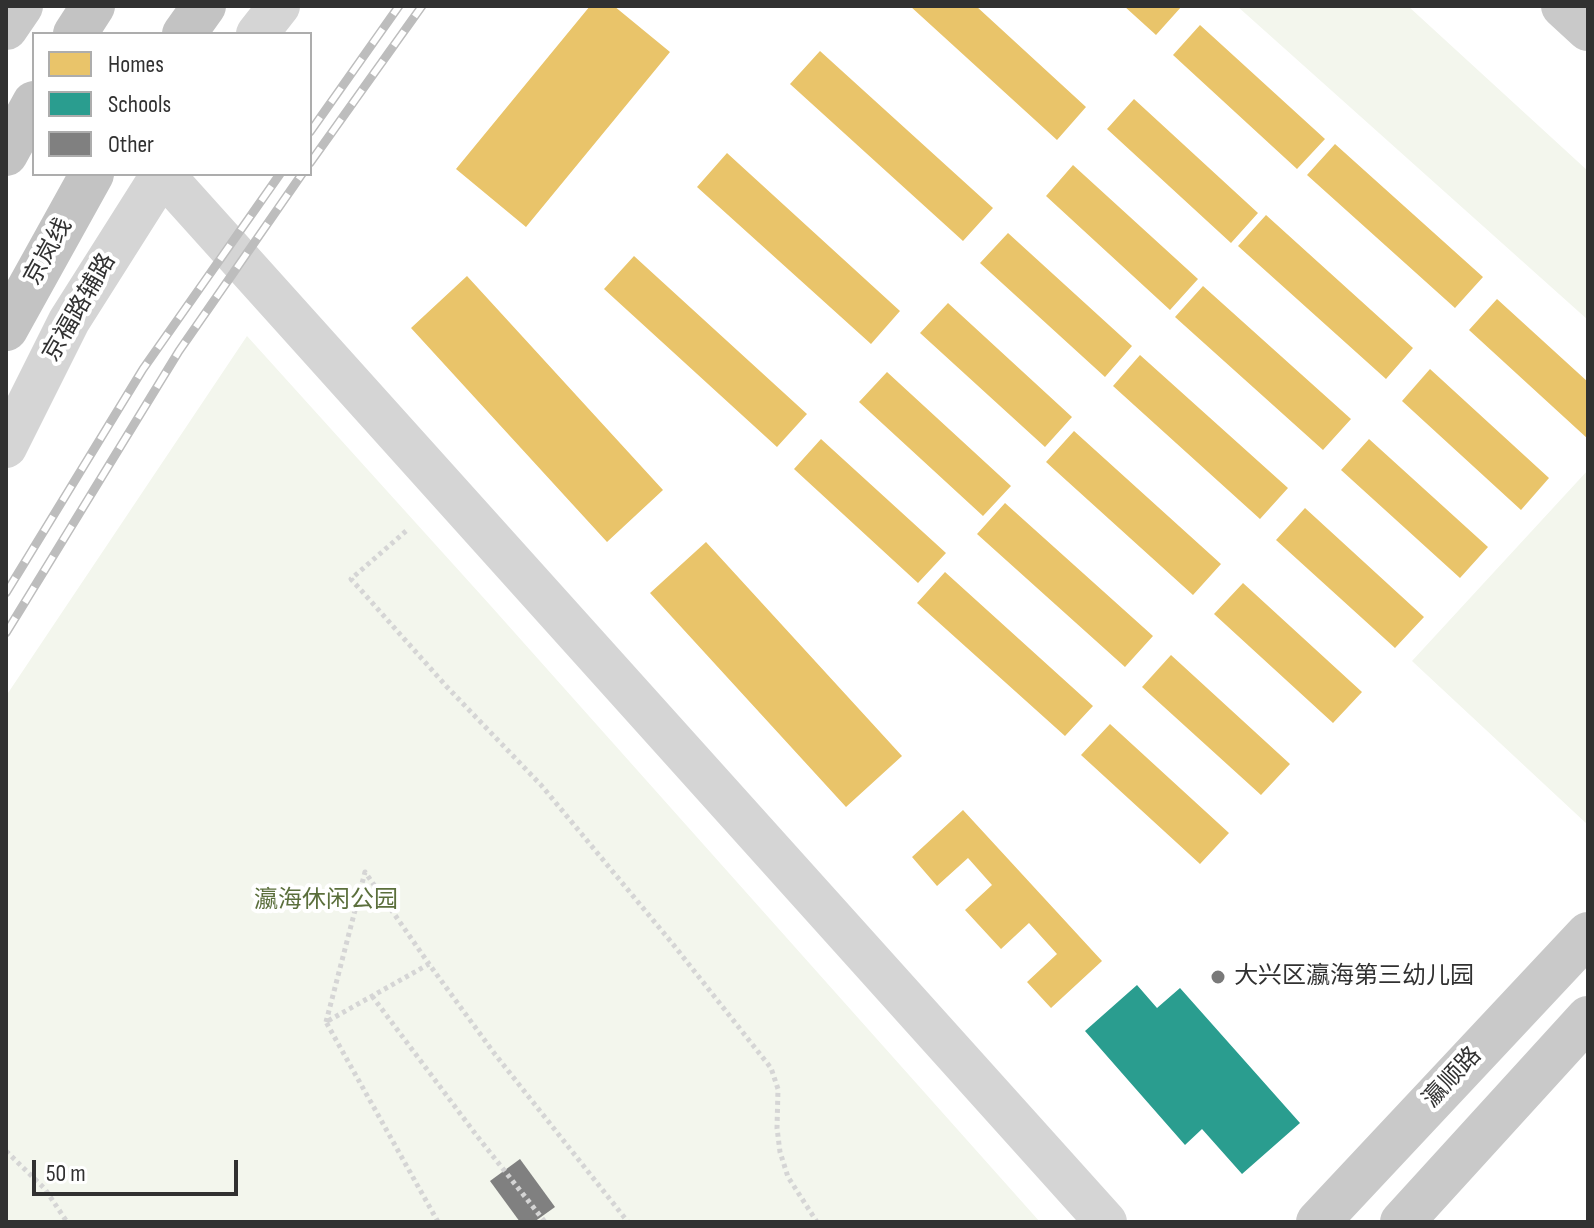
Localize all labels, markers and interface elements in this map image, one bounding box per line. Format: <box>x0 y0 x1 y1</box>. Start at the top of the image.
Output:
legend <box>32 32 312 176</box>
text: Homes <box>108 50 164 79</box>
text: Schools <box>108 90 171 119</box>
text: Other <box>108 130 154 159</box>
street label: 京岚线 <box>19 214 79 290</box>
street label: 京福路辅路 <box>38 249 122 367</box>
park label: 瀛海休闲公园 <box>254 887 398 915</box>
place label: 大兴区瀛海第三幼儿园 <box>1234 963 1474 991</box>
marker: 大兴区瀛海第三幼儿园 <box>1209 968 1227 986</box>
street label: 瀛顺路 <box>1418 1042 1488 1114</box>
scale bar <box>36 1144 242 1194</box>
text: 50 m <box>46 1159 86 1188</box>

